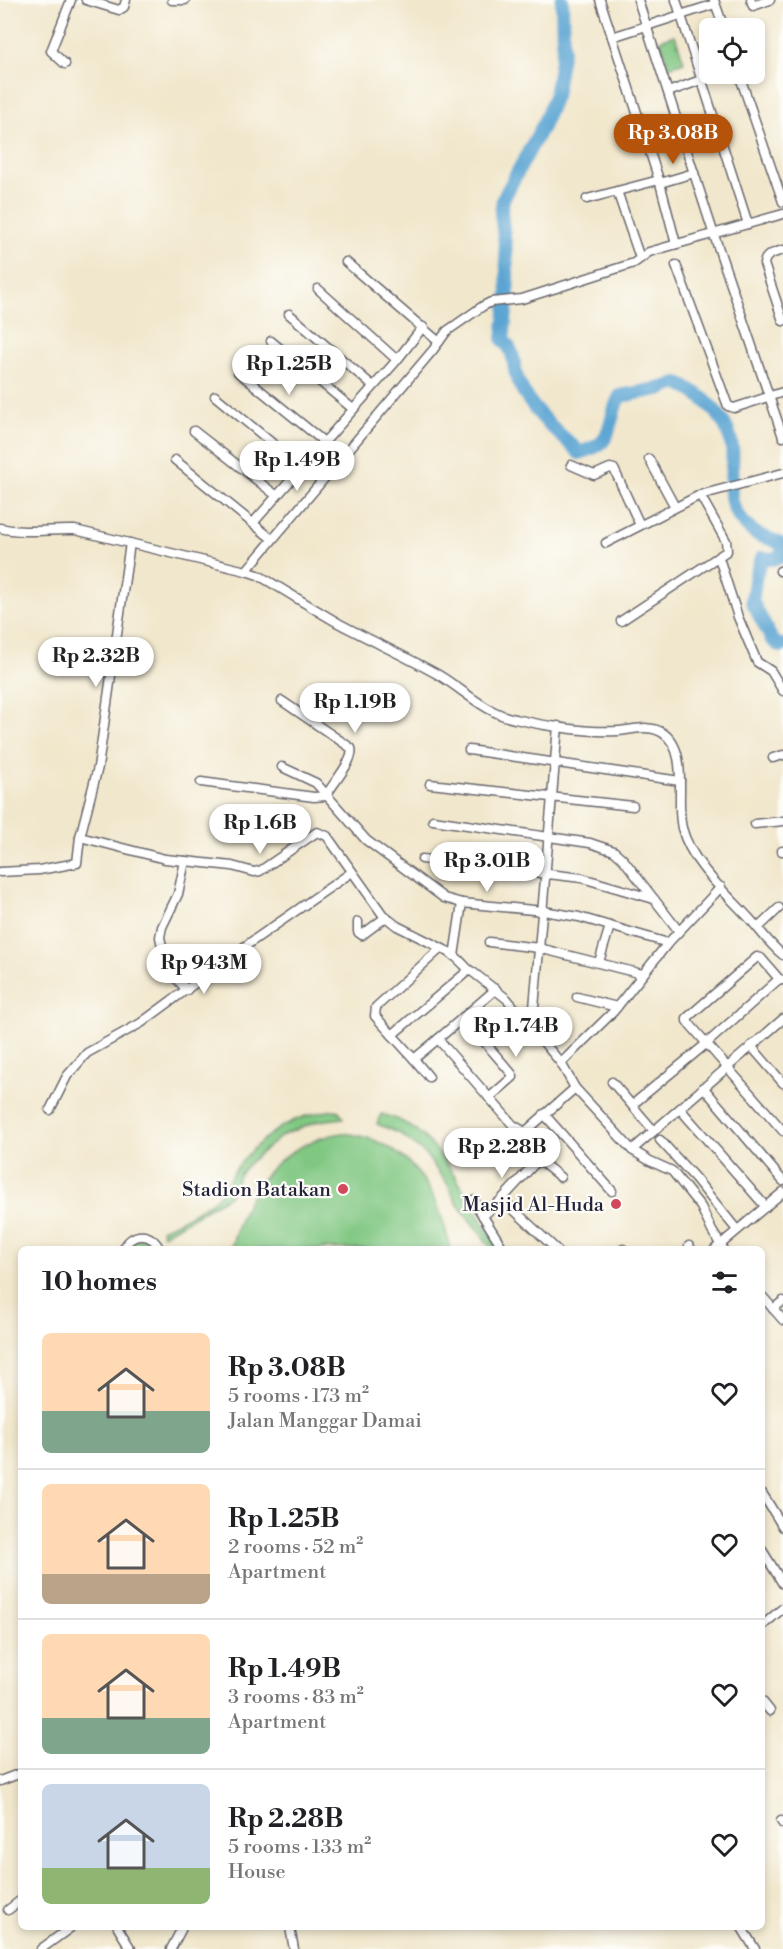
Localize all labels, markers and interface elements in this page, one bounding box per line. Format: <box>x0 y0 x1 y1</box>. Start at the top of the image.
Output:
map controls <box>699 18 765 84</box>
button: locate <box>699 18 765 84</box>
pin: Rp 3.08B <box>611 114 735 165</box>
text: Rp 3.08B <box>628 121 718 146</box>
pin: Rp 1.25B <box>227 345 351 396</box>
text: Rp 1.25B <box>246 352 332 377</box>
pin: Rp 1.49B <box>235 441 359 492</box>
text: Rp 1.49B <box>254 448 340 473</box>
pin: Rp 2.32B <box>34 637 158 688</box>
text: Rp 2.32B <box>52 644 140 669</box>
pin: Rp 1.19B <box>293 683 417 734</box>
text: Rp 1.19B <box>314 690 397 715</box>
pin: Rp 1.6B <box>205 804 315 855</box>
text: Rp 1.6B <box>223 811 297 836</box>
pin: Rp 3.01B <box>425 842 549 893</box>
text: Rp 3.01B <box>444 849 530 874</box>
pin: Rp 943M <box>149 944 259 995</box>
text: Rp 943M <box>160 951 248 976</box>
pin: Rp 1.74B <box>454 1007 578 1058</box>
text: Rp 1.74B <box>474 1014 558 1039</box>
pin: Rp 2.28B <box>440 1128 564 1179</box>
text: Rp 2.28B <box>458 1135 546 1160</box>
place label: Stadion Batakan <box>182 1178 331 1203</box>
marker: Stadion Batakan <box>336 1182 350 1196</box>
place label: Masjid Al-Huda <box>462 1193 605 1218</box>
marker: Masjid Al-Huda <box>609 1197 623 1211</box>
text: 10 homes <box>42 1266 157 1298</box>
icon: filters <box>708 1266 741 1299</box>
text: Rp 3.08B <box>228 1352 346 1384</box>
icon: home <box>90 1357 162 1429</box>
icon: heart <box>708 1377 741 1410</box>
text: 5 rooms · 173 m² <box>228 1384 369 1409</box>
text: Jalan Manggar Damai <box>228 1409 422 1434</box>
text: Rp 1.25B <box>228 1503 340 1535</box>
icon: home <box>90 1508 162 1580</box>
icon: heart <box>708 1528 741 1561</box>
text: 2 rooms · 52 m² <box>228 1535 363 1560</box>
text: Apartment <box>228 1560 326 1585</box>
text: Rp 1.49B <box>228 1653 341 1685</box>
icon: home <box>90 1658 162 1730</box>
icon: heart <box>708 1678 741 1711</box>
text: 3 rooms · 83 m² <box>228 1685 364 1710</box>
text: Apartment <box>228 1710 326 1735</box>
text: Rp 2.28B <box>228 1803 344 1835</box>
icon: home <box>90 1808 162 1880</box>
icon: heart <box>708 1828 741 1861</box>
text: 5 rooms · 133 m² <box>228 1835 371 1860</box>
text: House <box>228 1860 286 1885</box>

